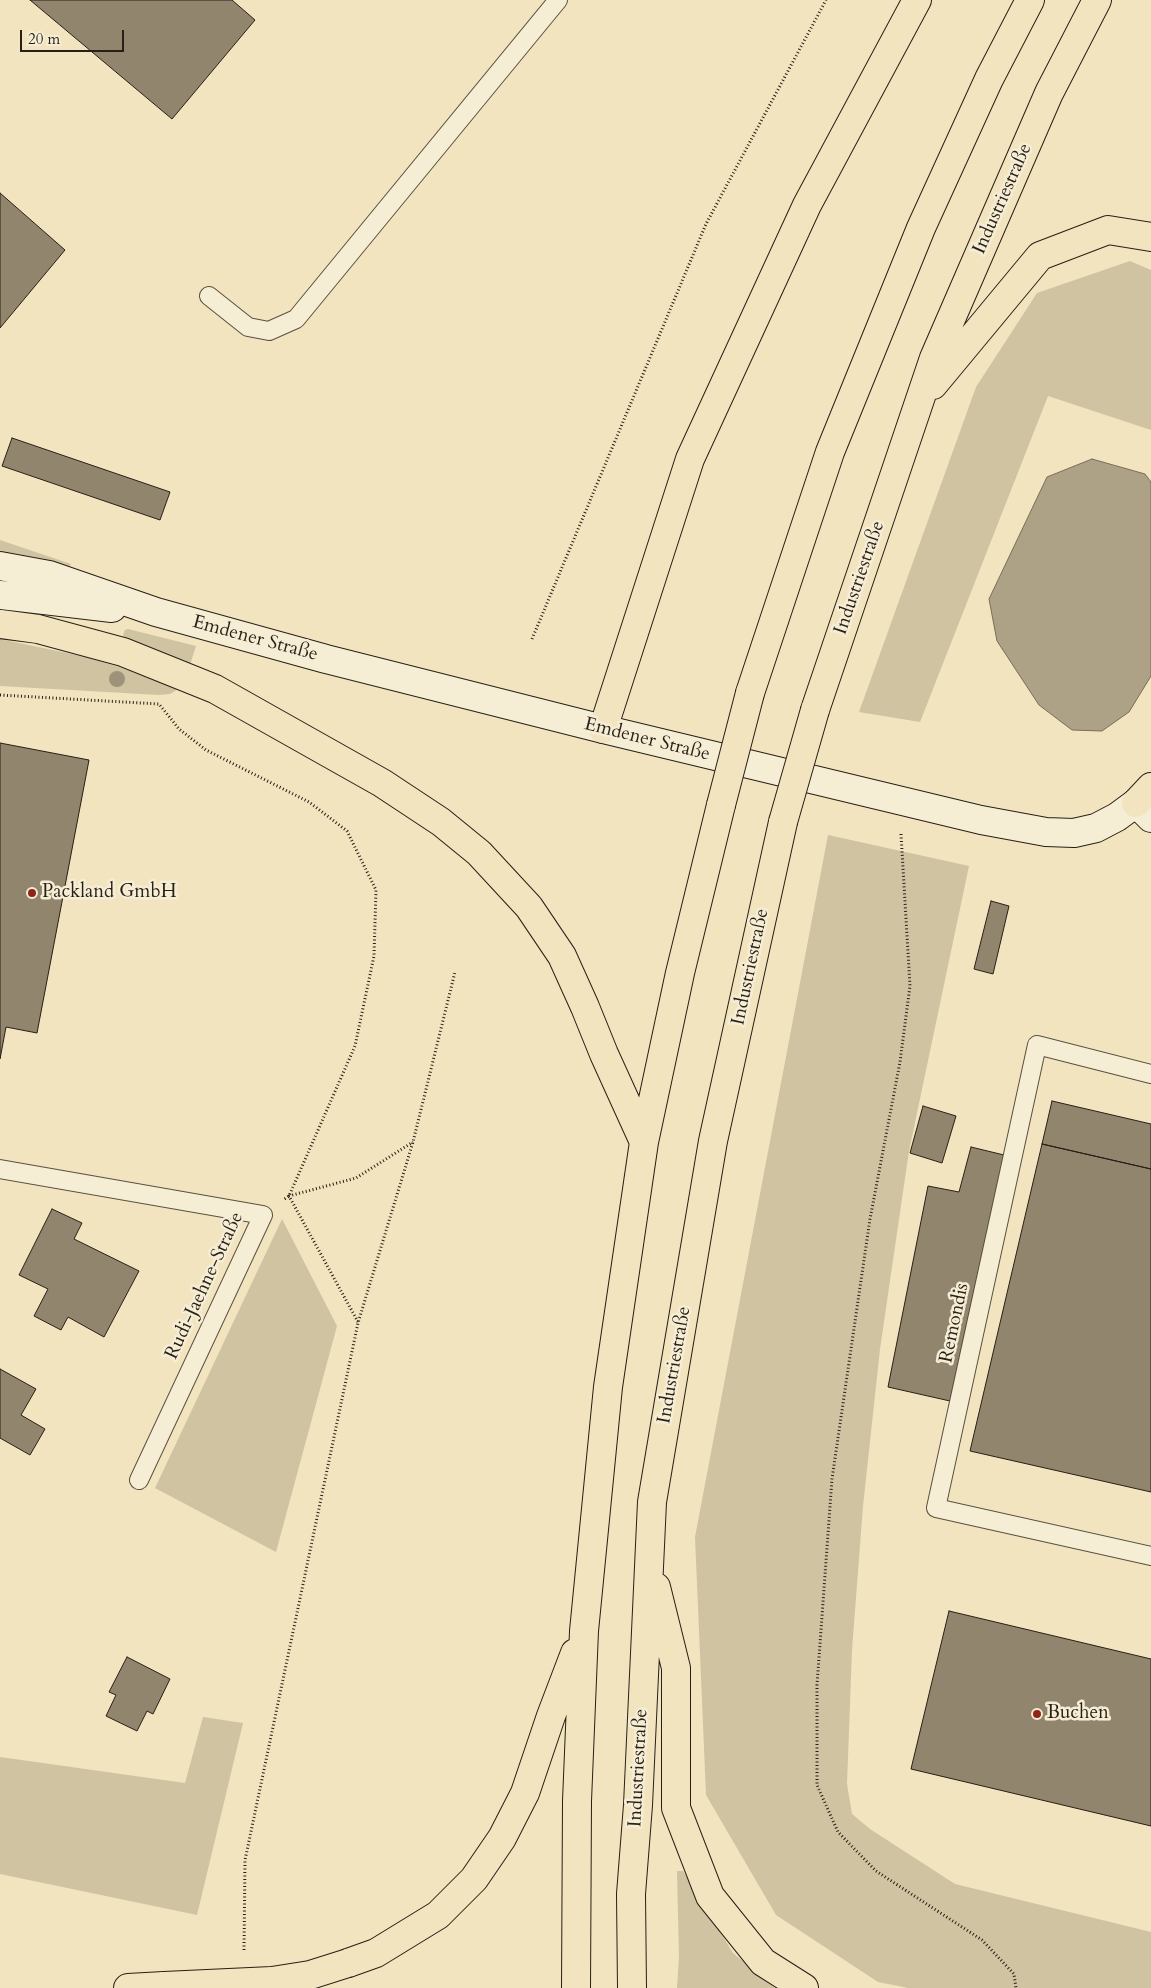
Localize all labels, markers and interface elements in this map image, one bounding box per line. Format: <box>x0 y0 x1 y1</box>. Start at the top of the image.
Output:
scale bar <box>22 20 126 52</box>
text: 20 m <box>28 29 60 49</box>
street label: Industriestraße <box>968 140 1038 258</box>
street label: Industriestraße <box>830 518 890 638</box>
street label: Emdener Straße <box>190 611 320 667</box>
street label: Emdener Straße <box>582 713 712 767</box>
place label: Packland GmbH <box>42 882 177 904</box>
marker: Packland GmbH <box>26 887 38 899</box>
street label: Industriestraße <box>728 907 774 1027</box>
street label: Rudi-Jaehne-Straße <box>161 1209 249 1363</box>
street label: Remondis <box>935 1281 975 1365</box>
street label: Industriestraße <box>653 1305 697 1425</box>
place label: Buchen <box>1047 1703 1109 1725</box>
street label: Industriestraße <box>625 1708 653 1828</box>
marker: Buchen <box>1031 1708 1043 1720</box>

